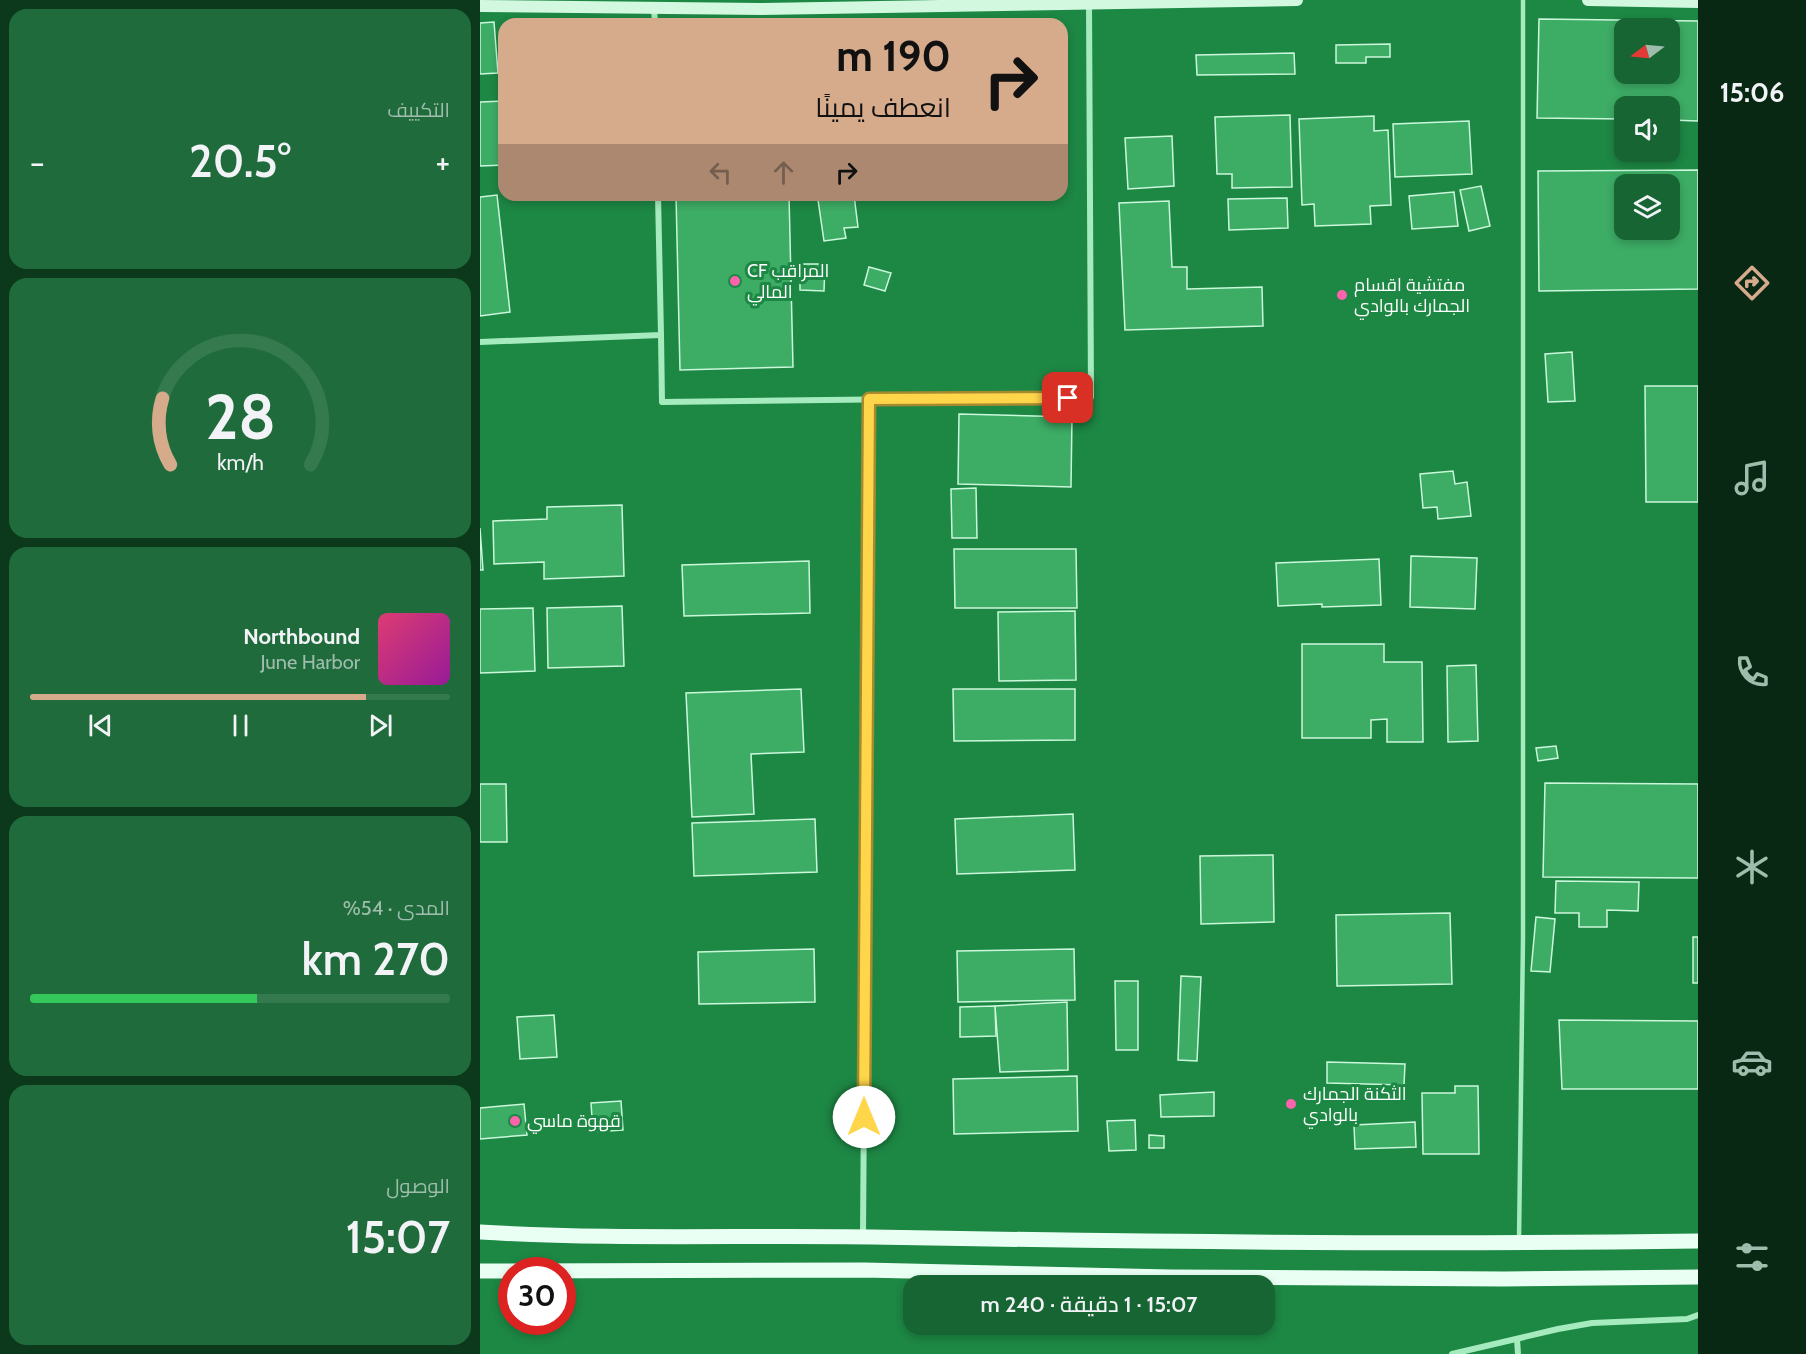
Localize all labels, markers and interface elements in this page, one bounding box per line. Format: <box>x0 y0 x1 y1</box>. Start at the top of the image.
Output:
north arrow <box>1614 18 1680 84</box>
map controls <box>1614 18 1680 240</box>
text: 190 m <box>836 30 951 82</box>
icon: right <box>972 42 1050 120</box>
text: 15:06 <box>1720 76 1784 109</box>
text: انعطف يمينًا <box>815 91 951 124</box>
button: sound <box>1614 96 1680 162</box>
text: التكييف <box>387 98 450 122</box>
text: 20.5° <box>189 134 291 188</box>
text: − <box>30 142 45 182</box>
text: + <box>435 142 450 182</box>
icon: left <box>704 156 737 189</box>
icon: ahead <box>767 156 800 189</box>
icon: right <box>830 156 863 189</box>
button: layers <box>1614 174 1680 240</box>
place label: CF المراقب المالي <box>747 260 829 306</box>
icon: directions <box>1731 262 1773 304</box>
marker: CF المراقب المالي <box>728 274 742 288</box>
place label: مفتشية اقسام الجمارك بالوادي <box>1354 274 1470 320</box>
marker: مفتشية اقسام الجمارك بالوادي <box>1335 288 1349 302</box>
pin <box>1042 372 1093 423</box>
text: 28 <box>205 379 275 455</box>
icon: arrive <box>1051 381 1084 414</box>
text: km/h <box>217 449 263 475</box>
icon: music <box>1731 457 1773 499</box>
text: Northbound <box>243 623 360 650</box>
text: June Harbor <box>260 650 360 674</box>
icon: phone <box>1731 651 1773 693</box>
icon: previous <box>84 709 117 742</box>
icon: pause <box>224 709 257 742</box>
icon: next <box>364 709 397 742</box>
icon: climate <box>1731 846 1773 888</box>
text: المدى · 54% <box>343 896 450 920</box>
text: 270 km <box>302 932 450 986</box>
icon: car <box>1731 1041 1773 1083</box>
place label: الثكنة الجمارك بالوادي <box>1303 1083 1407 1129</box>
position arrow <box>832 1085 896 1149</box>
marker: الثكنة الجمارك بالوادي <box>1284 1097 1298 1111</box>
place label: قهوة ماسي <box>527 1110 621 1134</box>
marker: قهوة ماسي <box>508 1114 522 1128</box>
text: الوصول <box>386 1174 450 1198</box>
text: 15:07 <box>346 1210 450 1264</box>
icon: filters <box>1731 1236 1773 1278</box>
speed limit sign: 30 <box>498 1257 576 1335</box>
text: 15:07 · 1 دقيقة · 240 m <box>981 1291 1197 1318</box>

